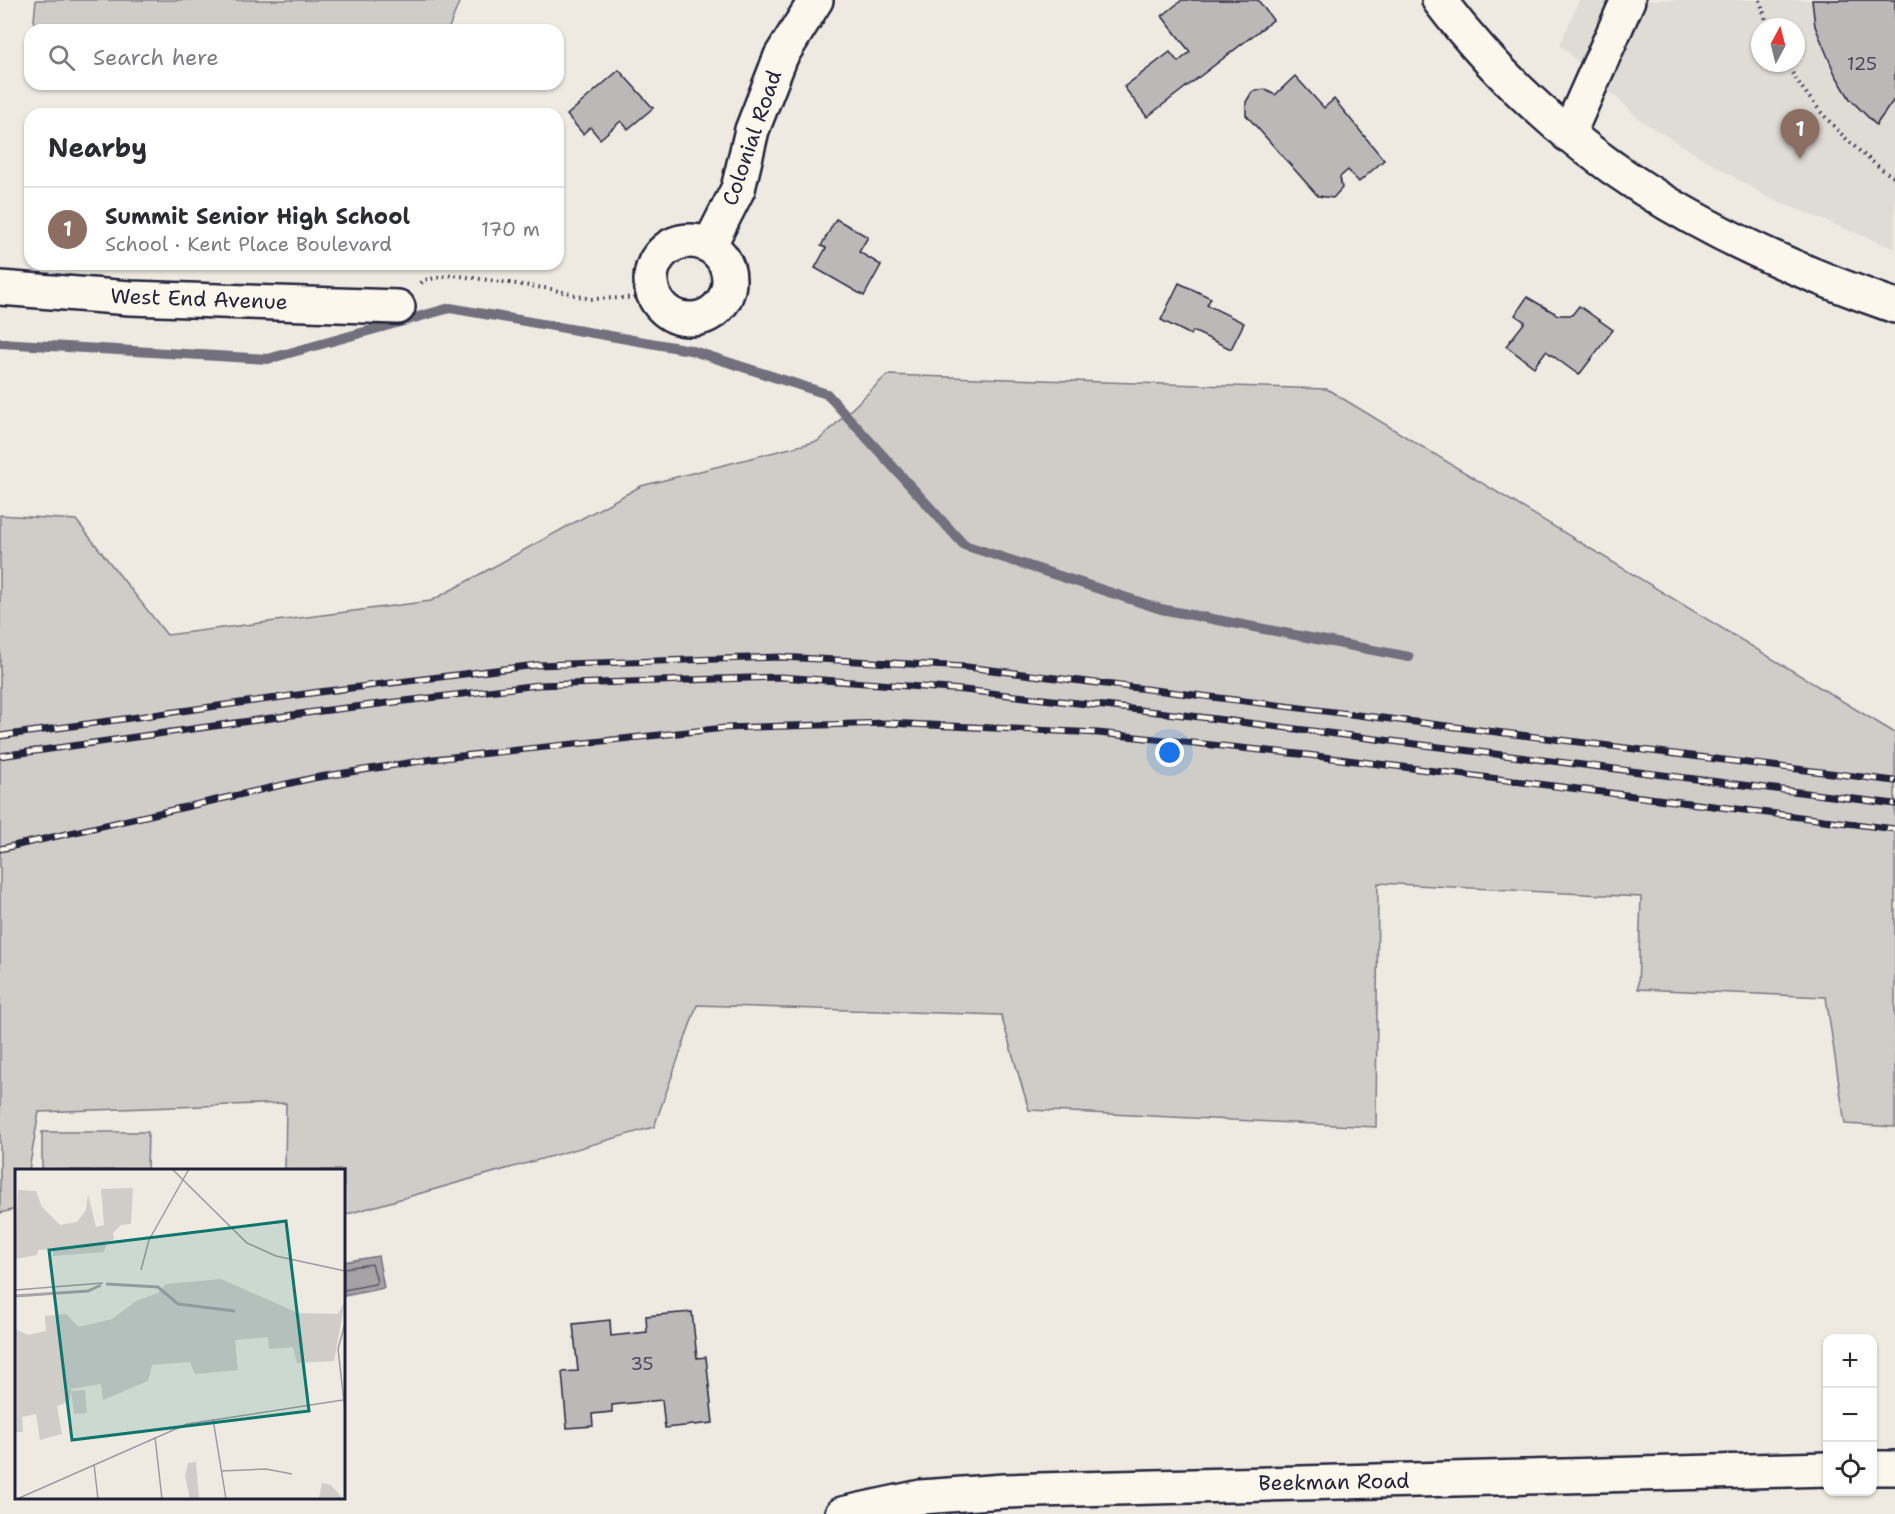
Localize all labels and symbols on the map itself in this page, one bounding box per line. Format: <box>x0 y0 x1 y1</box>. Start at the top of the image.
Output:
north arrow <box>1751 18 1805 72</box>
house number: 125 <box>1847 52 1877 76</box>
street label: Colonial Road <box>716 67 788 209</box>
pin: 1 <box>1780 110 1820 159</box>
street label: West End Avenue <box>110 282 288 316</box>
your location <box>1155 738 1184 767</box>
inset map <box>15 1169 345 1499</box>
house number: 35 <box>630 1352 654 1376</box>
street label: Beekman Road <box>1258 1467 1410 1497</box>

